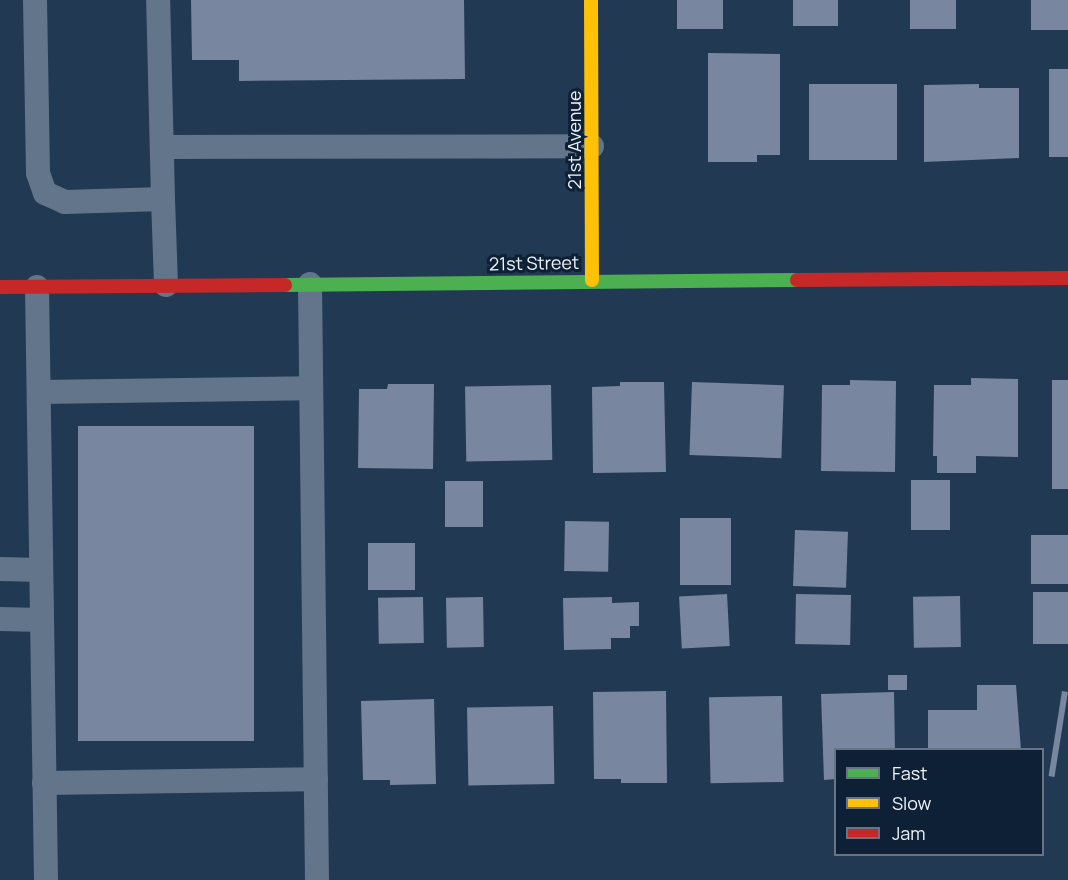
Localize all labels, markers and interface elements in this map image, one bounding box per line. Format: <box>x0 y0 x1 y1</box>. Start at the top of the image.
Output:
street label: 21st Avenue <box>563 90 585 190</box>
street label: 21st Street <box>489 251 579 275</box>
legend <box>834 748 1044 856</box>
text: Fast <box>892 761 927 785</box>
text: Slow <box>892 791 931 815</box>
text: Jam <box>892 821 926 845</box>

